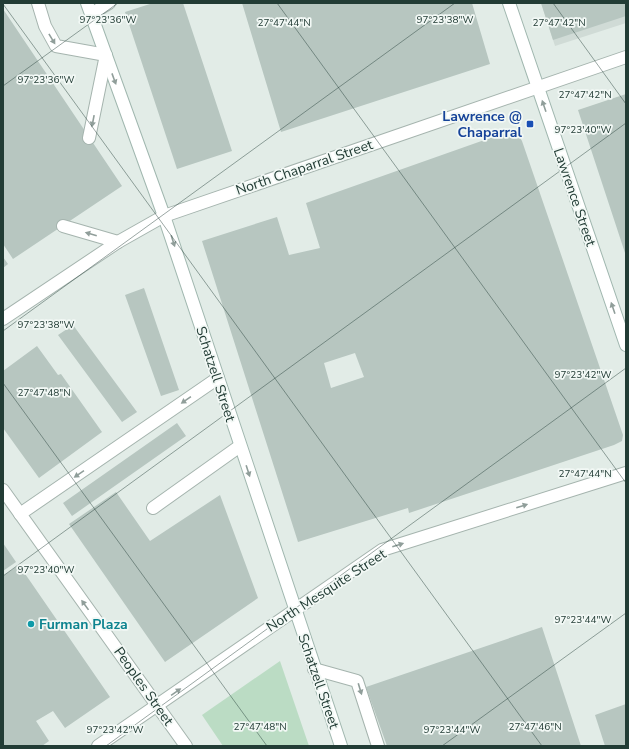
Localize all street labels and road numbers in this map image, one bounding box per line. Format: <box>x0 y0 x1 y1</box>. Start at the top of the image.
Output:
street label: North Chaparral Street <box>233 135 375 200</box>
street label: Lawrence Street <box>549 146 600 249</box>
street label: Schatzell Street <box>191 324 240 424</box>
street label: North Mesquite Street <box>263 544 390 636</box>
street label: Schatzell Street <box>293 631 344 731</box>
street label: Peoples Street <box>109 643 178 729</box>

